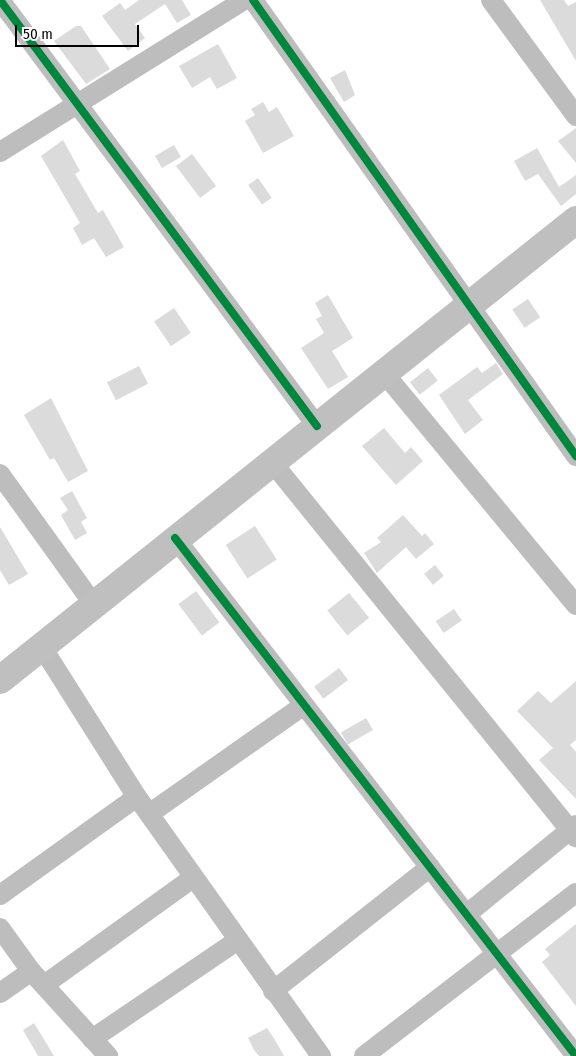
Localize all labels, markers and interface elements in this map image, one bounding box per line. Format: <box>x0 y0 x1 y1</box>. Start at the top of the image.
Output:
scale bar <box>18 15 141 47</box>
text: 50 m <box>23 25 53 43</box>

